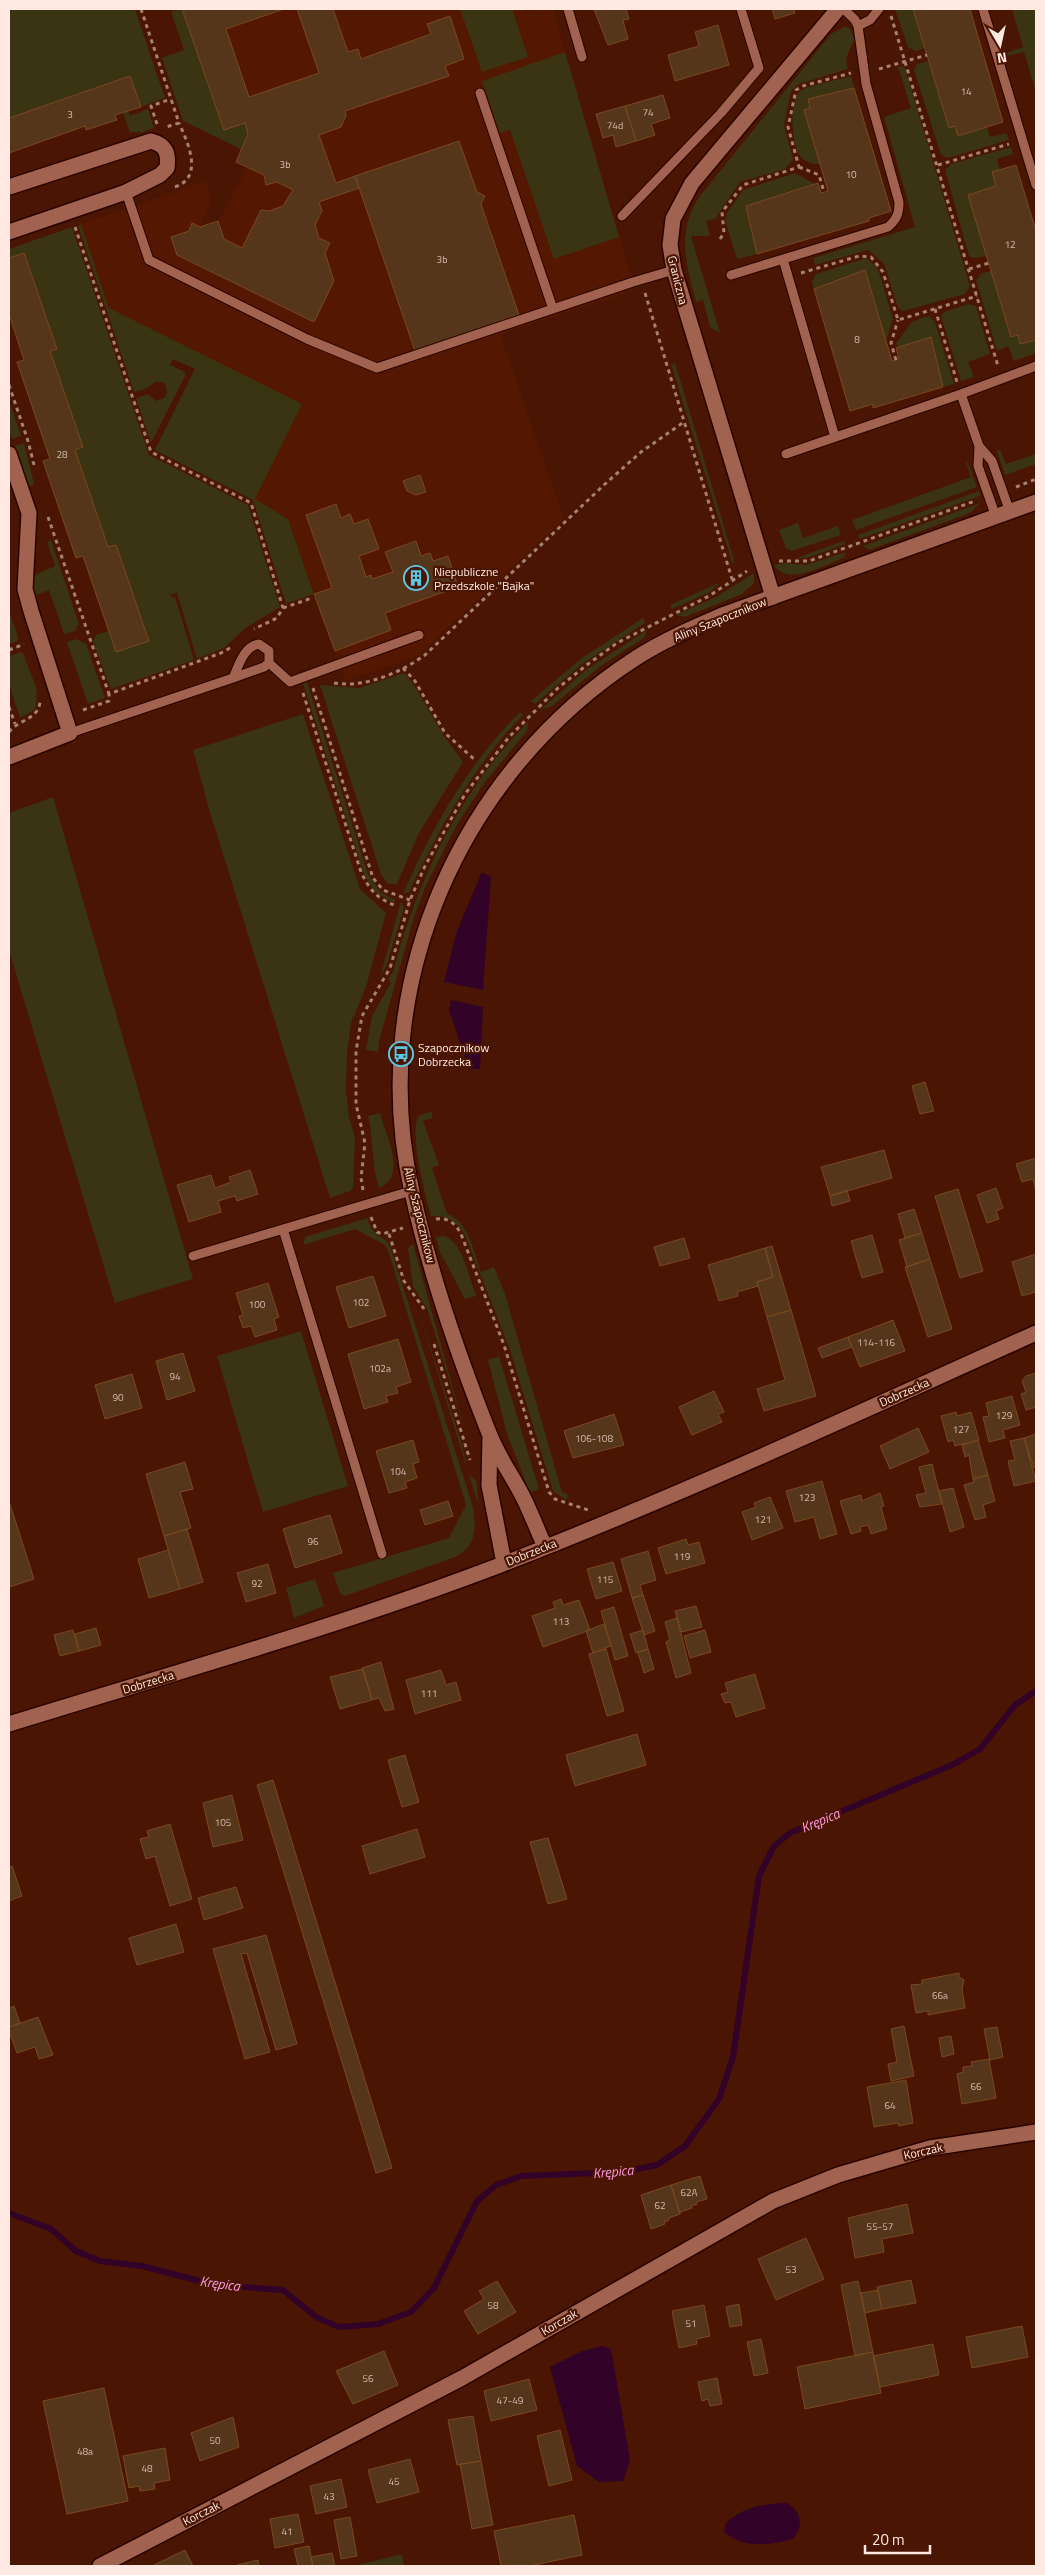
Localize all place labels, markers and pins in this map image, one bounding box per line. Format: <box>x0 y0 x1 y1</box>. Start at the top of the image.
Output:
place label: Niepubliczne Przedszkole "Bajka" <box>434 562 534 595</box>
building icon: Niepubliczne Przedszkole "Bajka" <box>403 565 429 591</box>
place label: Szapocznikow Dobrzecka <box>418 1038 489 1071</box>
bus stop icon: Szapocznikow Dobrzecka <box>388 1041 414 1067</box>

